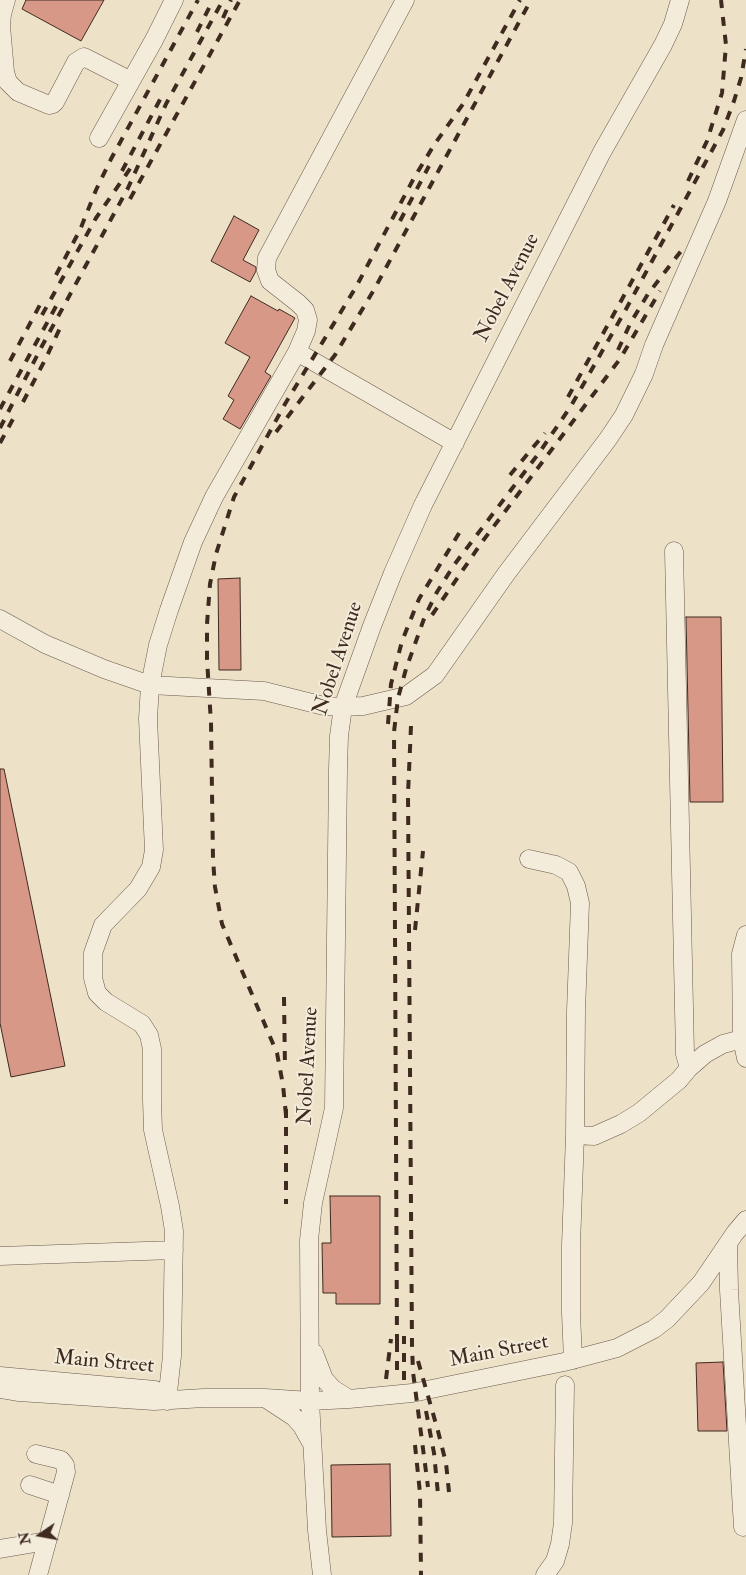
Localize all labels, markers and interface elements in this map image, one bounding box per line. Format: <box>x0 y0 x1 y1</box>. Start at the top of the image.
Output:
street label: Nobel Avenue <box>470 230 546 346</box>
street label: Nobel Avenue <box>309 599 369 719</box>
street label: Nobel Avenue <box>293 1006 325 1126</box>
street label: Main Street <box>447 1330 551 1374</box>
street label: Main Street <box>53 1346 155 1380</box>
north arrow <box>15 1510 65 1560</box>
text: N <box>15 1530 34 1546</box>

